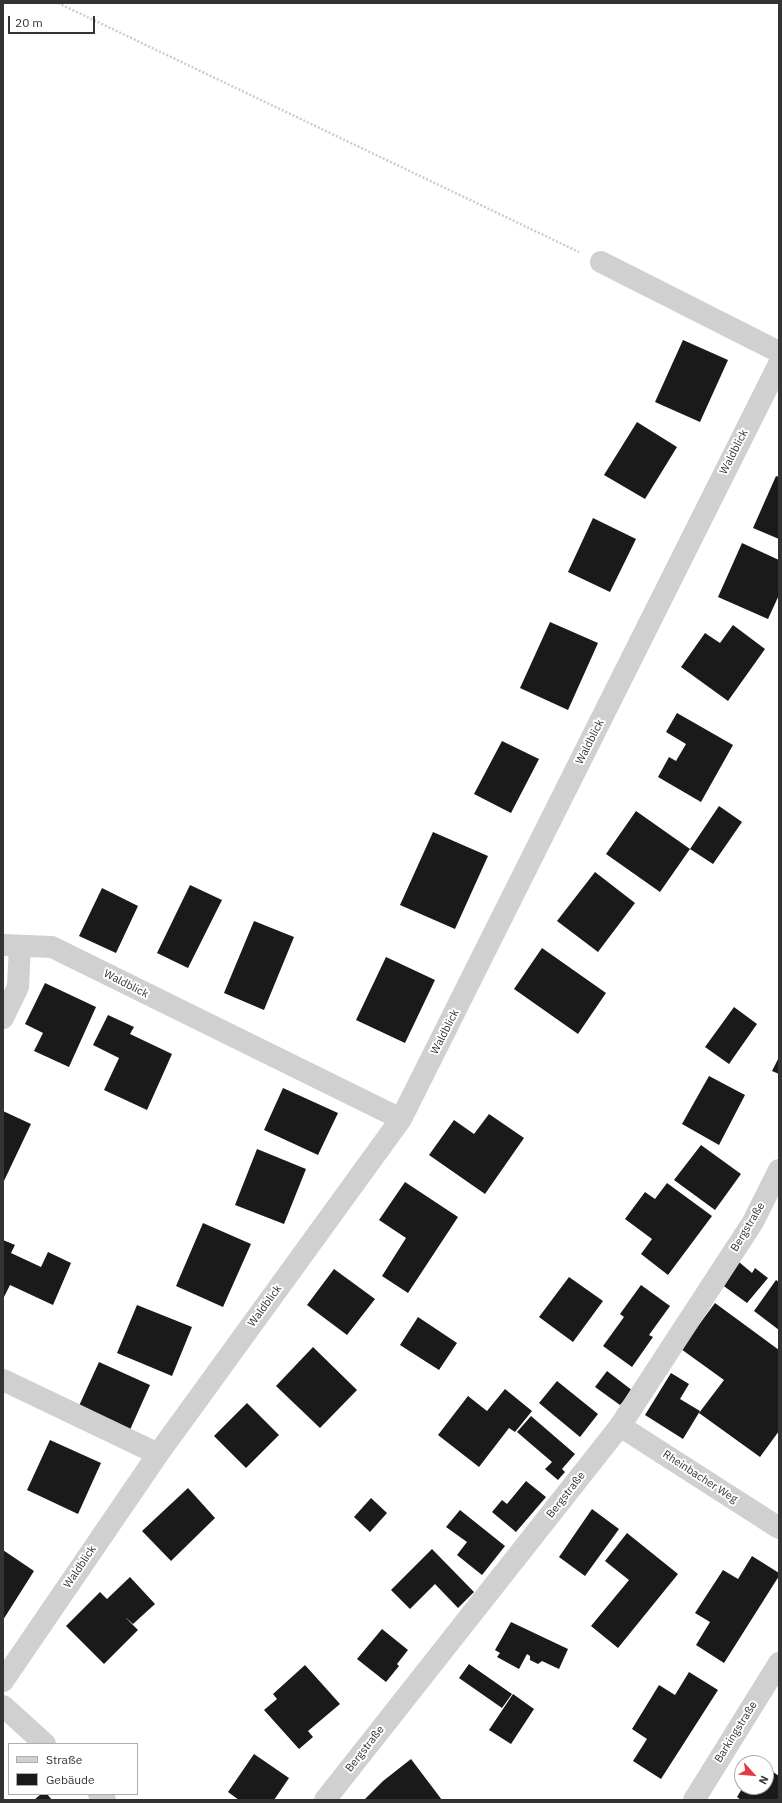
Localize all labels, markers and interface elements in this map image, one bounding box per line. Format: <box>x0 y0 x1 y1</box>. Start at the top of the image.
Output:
scale bar <box>10 8 97 34</box>
text: 20 m <box>15 15 43 30</box>
street label: Waldblick <box>717 427 751 477</box>
street label: Waldblick <box>573 717 607 767</box>
street label: Waldblick <box>101 967 151 1001</box>
street label: Waldblick <box>428 1007 462 1057</box>
street label: Bergstraße <box>728 1200 768 1254</box>
street label: Waldblick <box>245 1283 285 1329</box>
street label: Rheinbacher Weg <box>660 1448 740 1506</box>
street label: Bergstraße <box>544 1469 588 1521</box>
street label: Waldblick <box>61 1543 99 1591</box>
street label: Barkingstraße <box>712 1699 760 1765</box>
street label: Bergstraße <box>343 1723 387 1775</box>
legend <box>8 1743 138 1795</box>
text: Straße <box>46 1752 82 1767</box>
north arrow <box>734 1755 774 1795</box>
text: Gebäude <box>46 1772 95 1787</box>
text: N <box>756 1773 772 1787</box>

